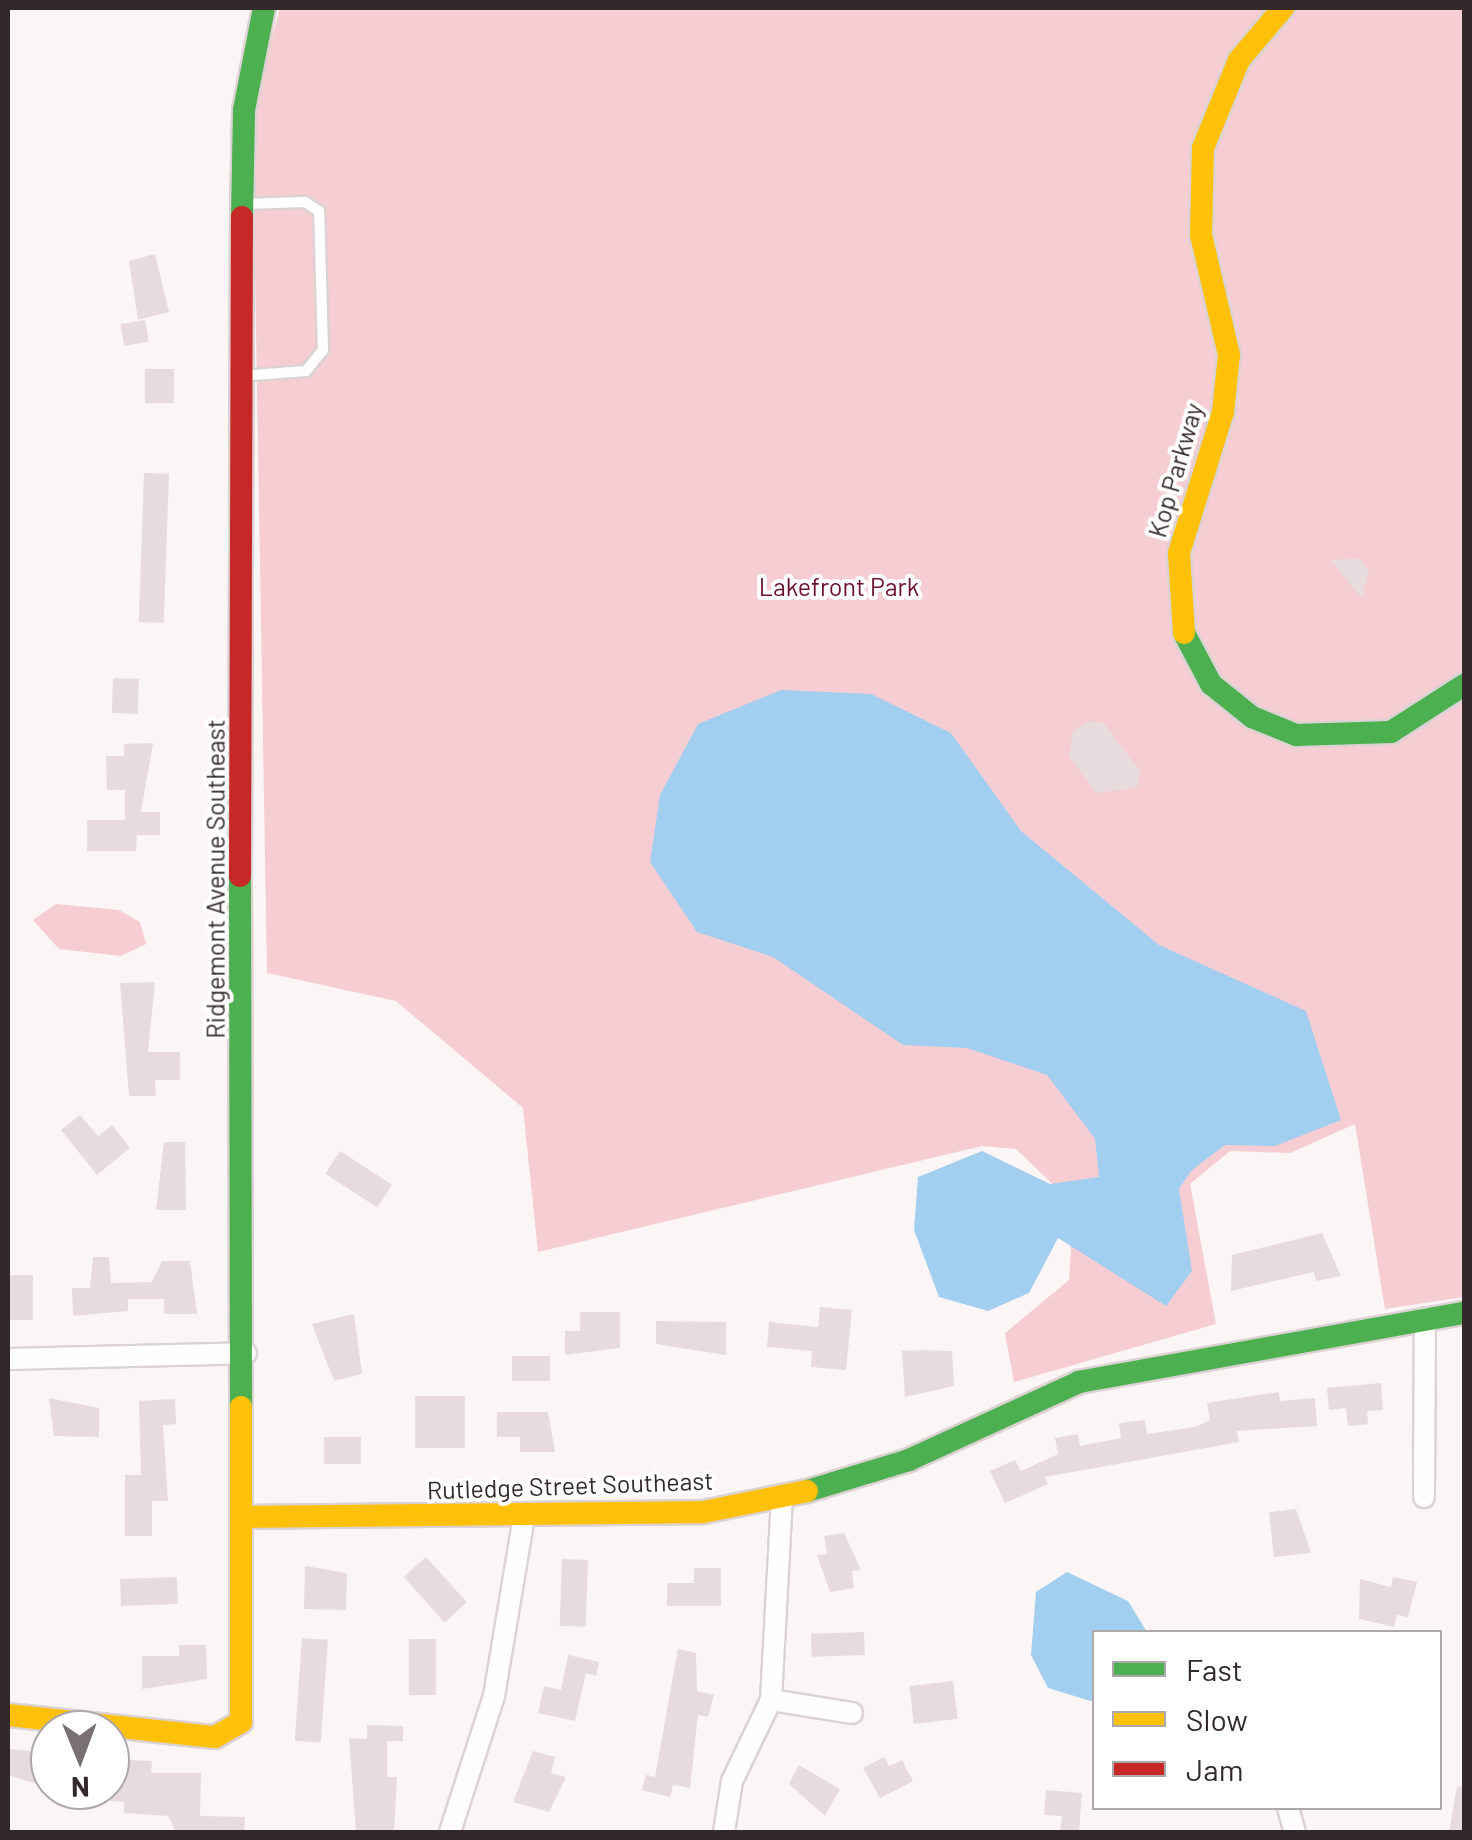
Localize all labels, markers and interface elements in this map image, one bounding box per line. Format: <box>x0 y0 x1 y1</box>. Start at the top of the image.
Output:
street label: Kop Parkway <box>1142 399 1208 541</box>
park label: Lakefront Park <box>759 571 919 601</box>
street label: Ridgemont Avenue Southeast <box>200 719 230 1039</box>
street label: Rutledge Street Southeast <box>426 1465 714 1505</box>
legend <box>1092 1630 1442 1810</box>
text: Fast <box>1186 1651 1243 1687</box>
text: Slow <box>1186 1701 1248 1737</box>
north arrow <box>30 1710 130 1810</box>
text: Jam <box>1186 1751 1243 1787</box>
text: N <box>71 1771 90 1805</box>

